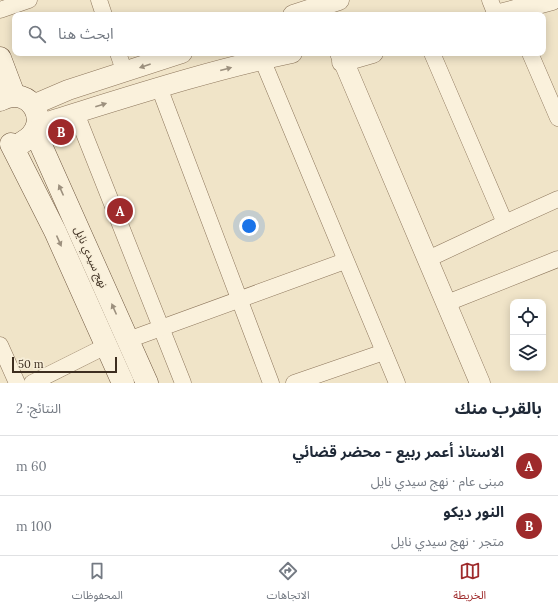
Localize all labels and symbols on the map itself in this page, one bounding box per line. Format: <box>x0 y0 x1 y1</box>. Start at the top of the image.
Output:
one-way arrow <box>139 63 151 69</box>
one-way arrow <box>220 66 232 72</box>
one-way arrow <box>95 102 107 108</box>
pin: B <box>48 117 74 147</box>
one-way arrow <box>58 185 64 196</box>
pin: A <box>107 196 133 226</box>
your location <box>239 216 259 236</box>
street label: نهج سيدي نايل <box>69 224 111 291</box>
one-way arrow <box>56 236 62 247</box>
one-way arrow <box>111 302 117 314</box>
scale bar <box>12 355 117 374</box>

